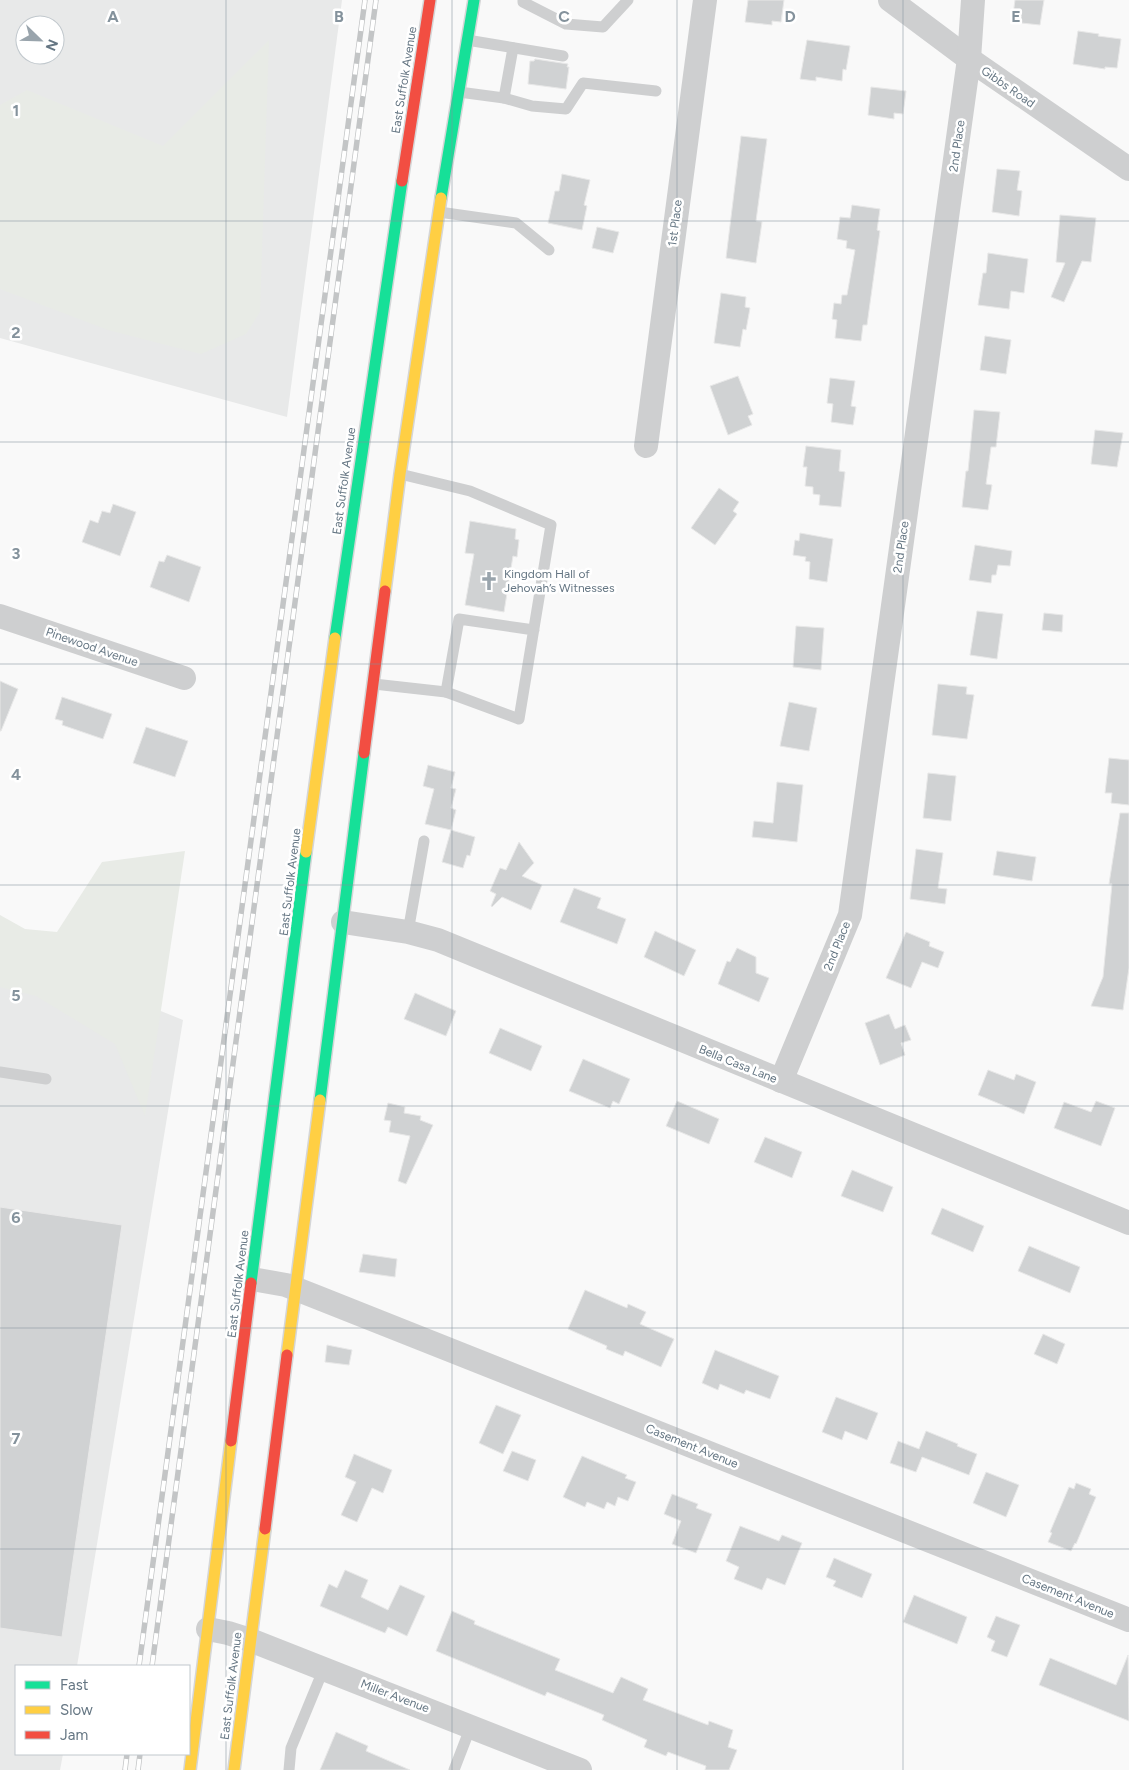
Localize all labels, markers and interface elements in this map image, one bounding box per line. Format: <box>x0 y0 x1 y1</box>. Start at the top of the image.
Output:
text: A <box>107 7 119 26</box>
text: B <box>334 7 344 26</box>
text: C <box>558 7 570 26</box>
text: D <box>784 7 796 26</box>
text: E <box>1011 7 1021 26</box>
north arrow <box>15 15 65 65</box>
street label: East Suffolk Avenue <box>389 25 419 135</box>
text: N <box>42 37 61 53</box>
street label: Gibbs Road <box>979 63 1037 111</box>
text: 1 <box>13 101 19 120</box>
street label: 2nd Place <box>946 119 968 173</box>
street label: 1st Place <box>665 198 685 247</box>
text: 2 <box>11 323 21 342</box>
street label: East Suffolk Avenue <box>330 426 359 536</box>
street label: 2nd Place <box>890 520 912 574</box>
text: 3 <box>12 544 21 563</box>
place label: Kingdom Hall of Jehovah’s Witnesses <box>504 567 615 595</box>
church icon: Kingdom Hall of Jehovah’s Witnesses <box>478 570 500 592</box>
street label: Pinewood Avenue <box>44 625 140 669</box>
text: 4 <box>11 765 21 784</box>
street label: East Suffolk Avenue <box>276 827 304 937</box>
street label: 2nd Place <box>821 919 853 973</box>
text: 5 <box>11 986 21 1005</box>
street label: Bella Casa Lane <box>697 1042 780 1086</box>
text: 6 <box>11 1208 21 1227</box>
street label: East Suffolk Avenue <box>224 1229 252 1339</box>
street label: Casement Avenue <box>644 1421 741 1471</box>
text: 7 <box>12 1429 21 1448</box>
street label: Casement Avenue <box>1020 1571 1117 1621</box>
street label: East Suffolk Avenue <box>217 1631 245 1741</box>
legend <box>15 1665 190 1755</box>
text: Fast <box>60 1676 89 1694</box>
street label: Miller Avenue <box>359 1676 432 1716</box>
text: Slow <box>60 1701 93 1719</box>
text: Jam <box>60 1726 88 1744</box>

